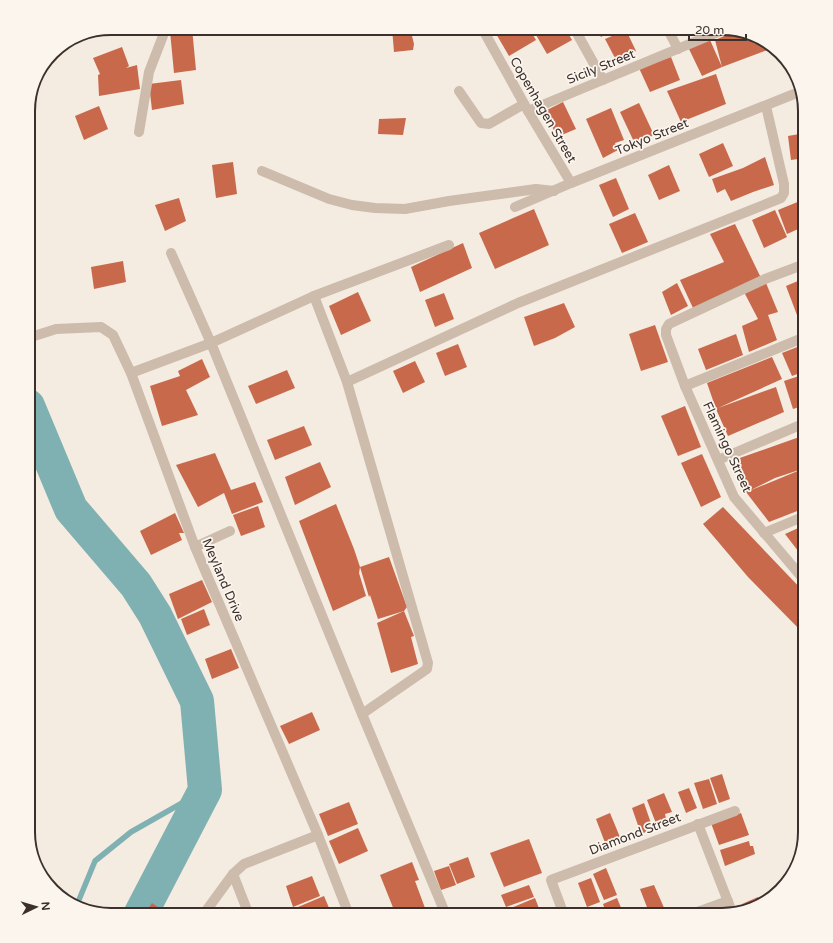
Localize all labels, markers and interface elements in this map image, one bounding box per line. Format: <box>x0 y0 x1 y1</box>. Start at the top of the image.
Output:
scale bar <box>689 16 746 42</box>
text: 20 m <box>695 23 724 37</box>
street label: Sicily Street <box>565 46 637 88</box>
street label: Copenhagen Street <box>506 54 580 166</box>
street label: Tokyo Street <box>613 115 691 159</box>
street label: Flamingo Street <box>699 399 755 495</box>
street label: Meyland Drive <box>198 536 248 624</box>
street label: Diamond Street <box>587 809 683 859</box>
north arrow <box>16 887 56 927</box>
text: N <box>39 901 52 911</box>

